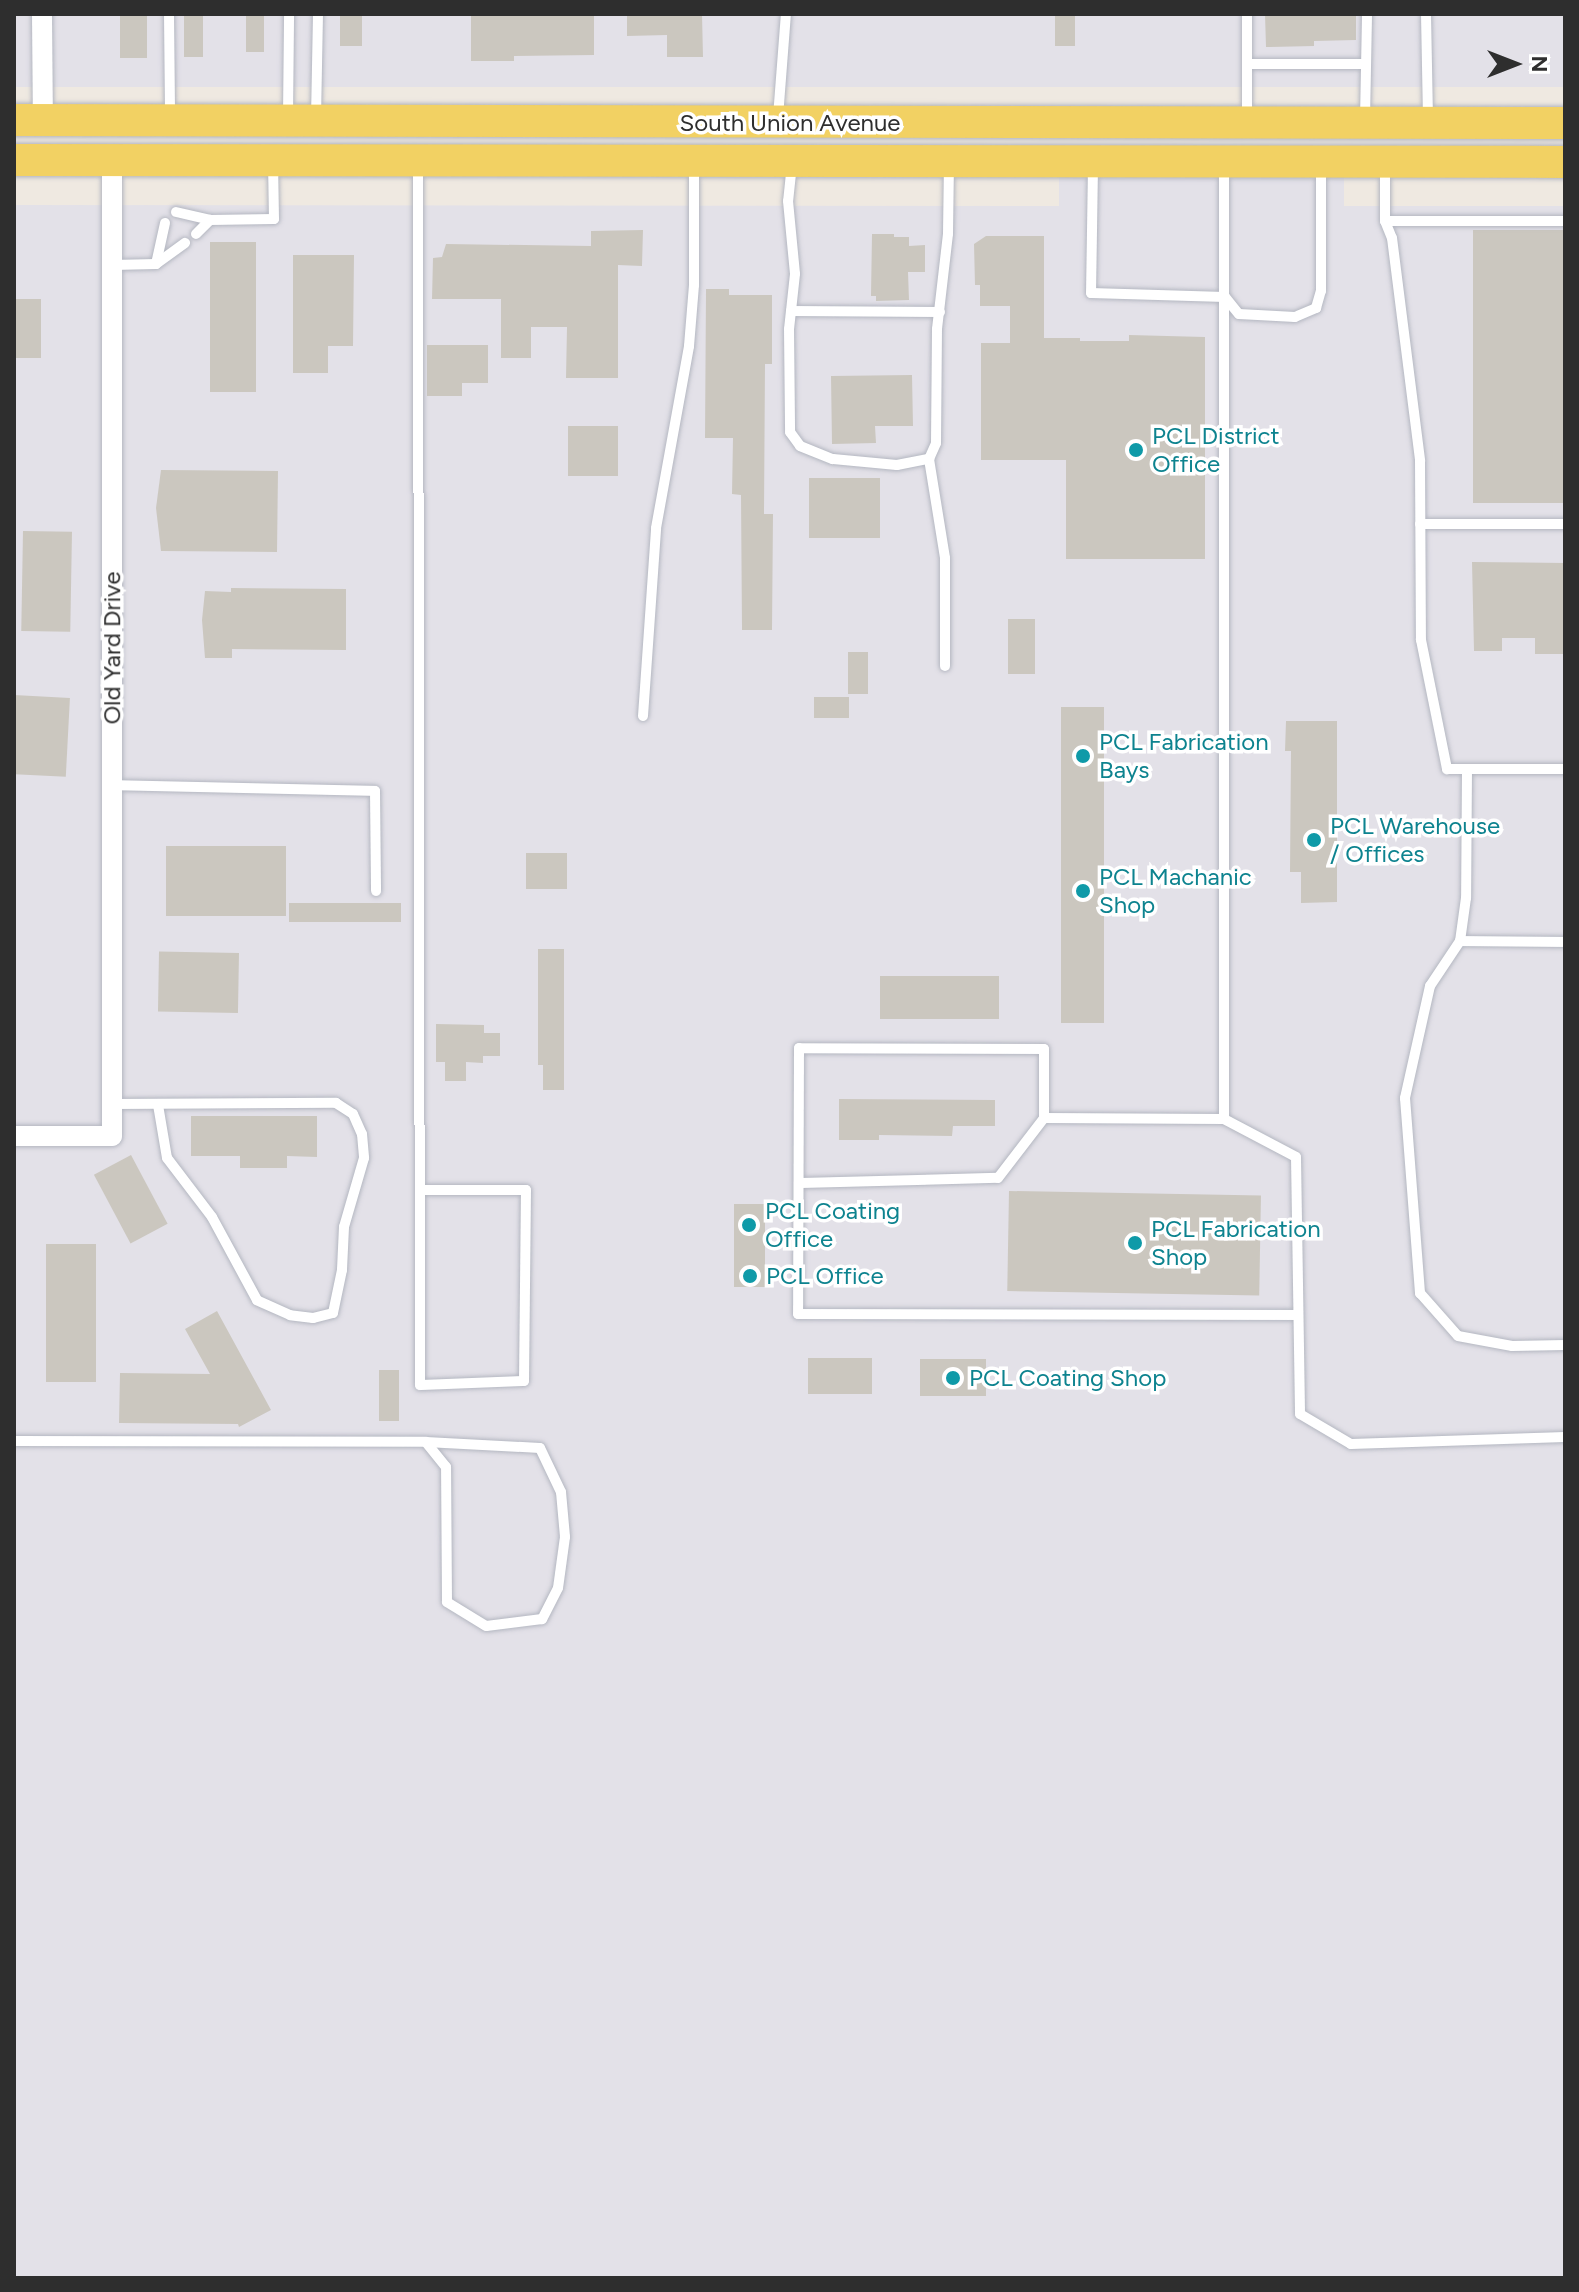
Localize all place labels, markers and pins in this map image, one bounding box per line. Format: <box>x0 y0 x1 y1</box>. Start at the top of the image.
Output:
place label: PCL District Office <box>1152 422 1280 478</box>
marker: PCL District Office <box>1127 441 1145 459</box>
place label: PCL Fabrication Bays <box>1099 728 1269 784</box>
marker: PCL Fabrication Bays <box>1074 747 1092 765</box>
place label: PCL Warehouse / Offices <box>1330 812 1500 868</box>
marker: PCL Warehouse / Offices <box>1305 831 1323 849</box>
place label: PCL Machanic Shop <box>1099 863 1252 919</box>
marker: PCL Machanic Shop <box>1074 882 1092 900</box>
place label: PCL Coating Office <box>765 1197 900 1253</box>
place label: PCL Fabrication Shop <box>1151 1215 1321 1271</box>
marker: PCL Coating Office <box>740 1216 758 1234</box>
marker: PCL Fabrication Shop <box>1126 1234 1144 1252</box>
place label: PCL Office <box>766 1262 884 1290</box>
marker: PCL Office <box>741 1267 759 1285</box>
place label: PCL Coating Shop <box>969 1364 1166 1392</box>
marker: PCL Coating Shop <box>944 1369 962 1387</box>

